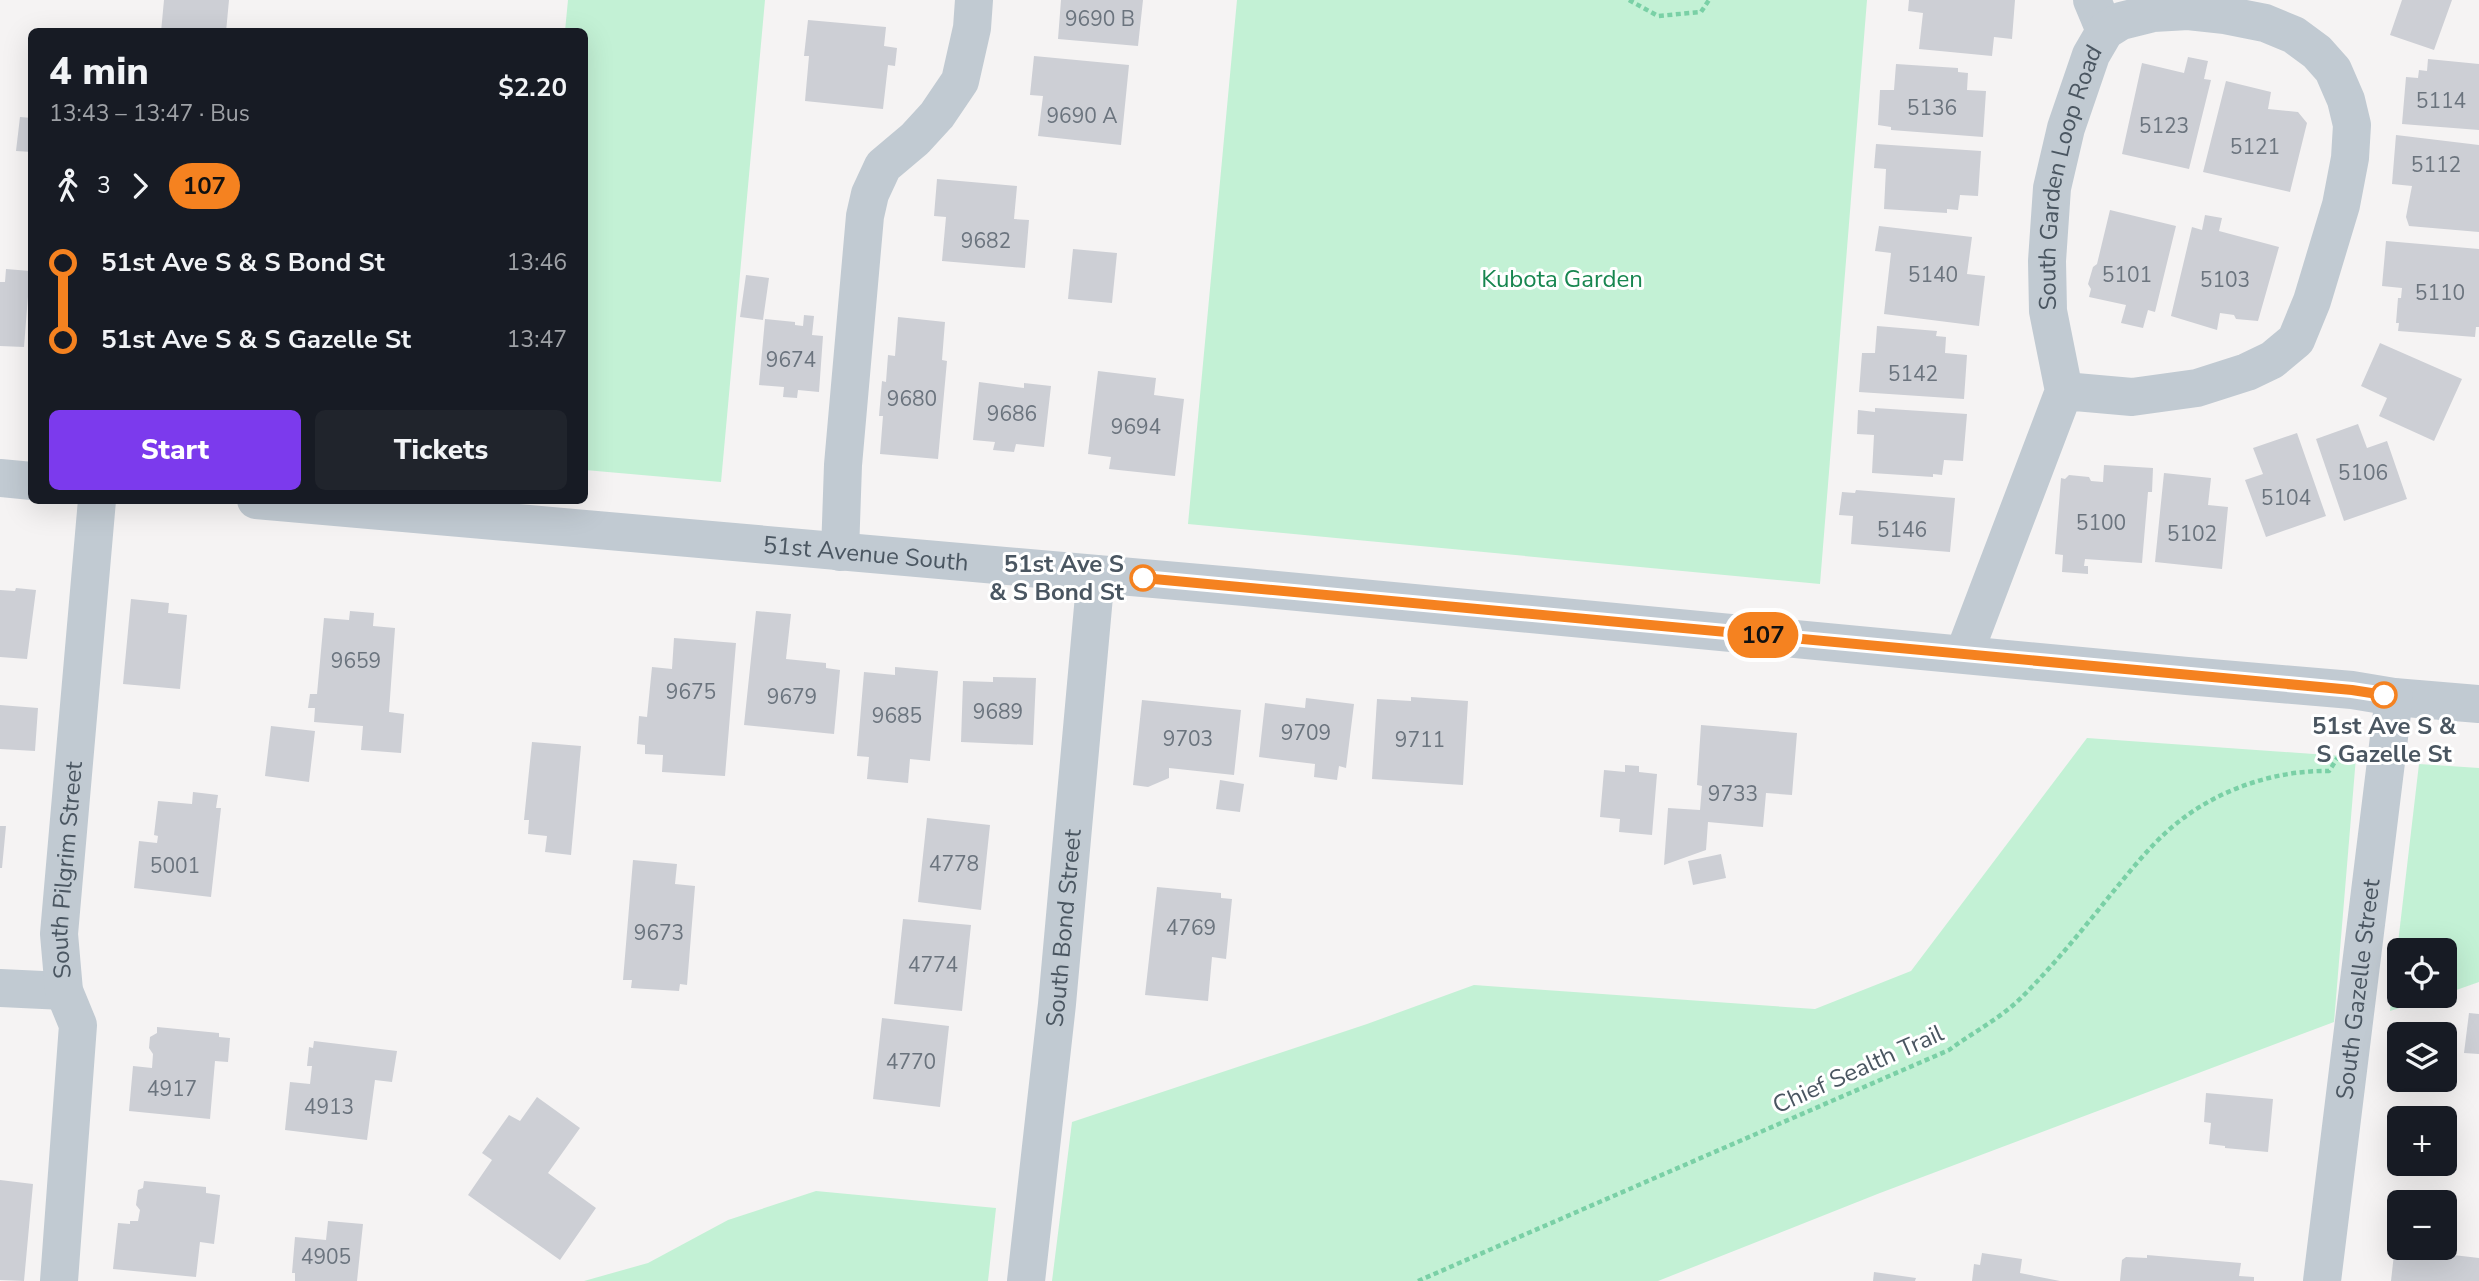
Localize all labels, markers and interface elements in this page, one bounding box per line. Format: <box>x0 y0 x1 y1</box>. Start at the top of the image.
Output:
house number: 9690 B <box>1065 5 1135 33</box>
street label: South Garden Loop Road <box>2031 39 2110 311</box>
text: 4 min <box>49 46 149 97</box>
text: $2.20 <box>498 70 567 105</box>
house number: 5114 <box>2416 87 2466 115</box>
house number: 5136 <box>1907 94 1957 122</box>
text: 13:43 – 13:47 · Bus <box>49 98 250 129</box>
house number: 9690 A <box>1046 102 1118 130</box>
house number: 5123 <box>2139 112 2189 140</box>
house number: 5121 <box>2230 133 2280 161</box>
house number: 5112 <box>2411 151 2461 179</box>
icon: walk <box>49 167 87 205</box>
icon: forward <box>121 167 159 205</box>
text: 3 <box>97 170 111 201</box>
text: 107 <box>183 170 226 202</box>
house number: 9682 <box>961 227 1011 255</box>
text: 51st Ave S & S Bond St <box>101 245 385 280</box>
text: 13:46 <box>507 247 567 278</box>
house number: 5140 <box>1908 261 1958 289</box>
house number: 5101 <box>2102 261 2152 289</box>
park label: Kubota Garden <box>1481 263 1643 295</box>
house number: 5103 <box>2200 266 2250 294</box>
house number: 5110 <box>2415 279 2465 307</box>
text: 51st Ave S & S Gazelle St <box>101 322 411 357</box>
text: 13:47 <box>507 324 567 355</box>
house number: 9674 <box>766 346 816 374</box>
house number: 5142 <box>1888 360 1938 388</box>
house number: 9680 <box>887 385 937 413</box>
house number: 9686 <box>987 400 1037 428</box>
button: Start <box>49 410 301 490</box>
button: Tickets <box>315 410 567 490</box>
house number: 9694 <box>1111 413 1161 441</box>
house number: 5106 <box>2338 459 2388 487</box>
house number: 5104 <box>2261 484 2311 512</box>
house number: 5100 <box>2076 509 2126 537</box>
house number: 5146 <box>1877 516 1927 544</box>
house number: 5102 <box>2167 520 2217 548</box>
street label: 51st Avenue South <box>761 529 970 579</box>
place label: 51st Ave S & S Bond St <box>989 548 1125 608</box>
marker: 51st Ave S & S Bond St <box>1130 565 1156 591</box>
line badge: 107 <box>1723 612 1803 658</box>
text: 107 <box>1741 619 1785 651</box>
house number: 9659 <box>331 647 381 675</box>
house number: 9675 <box>666 678 716 706</box>
marker: 51st Ave S & S Gazelle St <box>2371 682 2397 708</box>
house number: 9679 <box>767 683 817 711</box>
house number: 9689 <box>973 698 1023 726</box>
house number: 9685 <box>872 702 922 730</box>
place label: 51st Ave S & S Gazelle St <box>2312 710 2457 770</box>
house number: 9709 <box>1281 719 1331 747</box>
house number: 9703 <box>1163 725 1213 753</box>
house number: 9711 <box>1395 726 1445 754</box>
street label: South Pilgrim Street <box>43 759 90 980</box>
house number: 9733 <box>1708 780 1758 808</box>
street label: South Bond Street <box>1039 827 1089 1029</box>
house number: 4778 <box>929 850 979 878</box>
house number: 5001 <box>150 852 200 880</box>
street label: South Gazelle Street <box>2328 876 2388 1101</box>
house number: 4769 <box>1166 914 1216 942</box>
house number: 9673 <box>634 919 684 947</box>
map controls <box>2387 938 2457 1260</box>
button: locate <box>2387 938 2457 1008</box>
house number: 4774 <box>908 951 958 979</box>
street label: Chief Sealth Trail <box>1767 1017 1949 1121</box>
button: layers <box>2387 1022 2457 1092</box>
house number: 4770 <box>886 1048 936 1076</box>
house number: 4917 <box>147 1075 197 1103</box>
house number: 4913 <box>304 1093 354 1121</box>
button: + <box>2387 1106 2457 1176</box>
button: − <box>2387 1190 2457 1260</box>
house number: 4905 <box>301 1243 351 1271</box>

